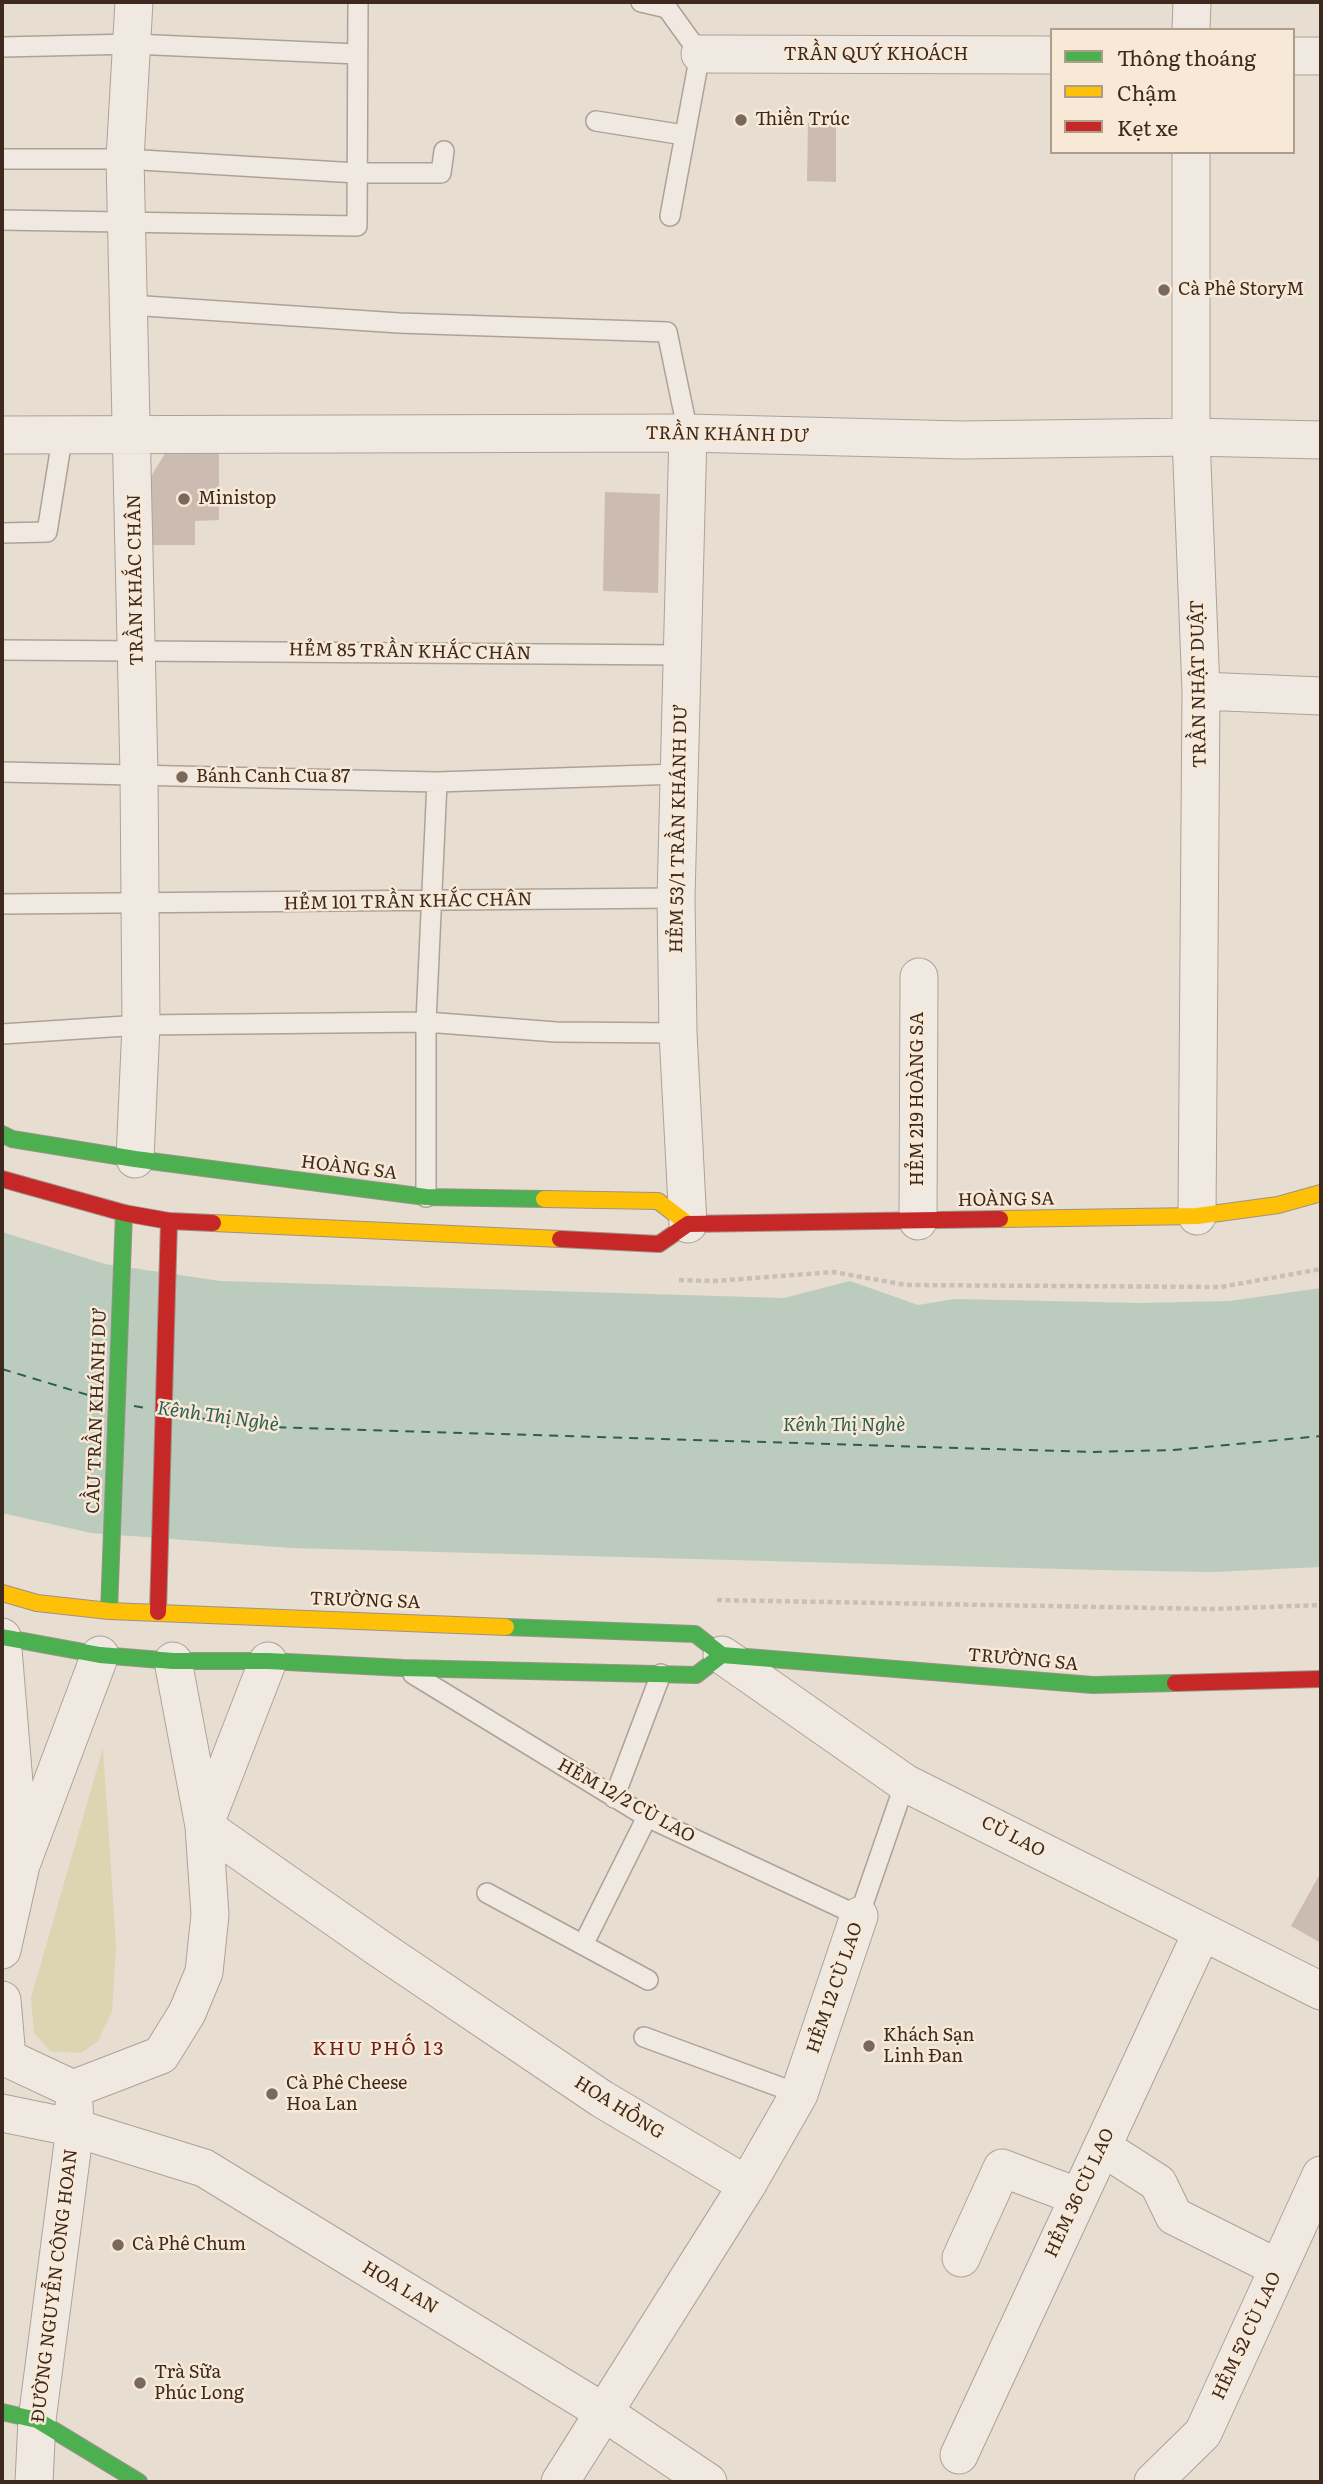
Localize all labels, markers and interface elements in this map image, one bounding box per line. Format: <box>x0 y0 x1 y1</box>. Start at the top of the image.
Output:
legend <box>1050 28 1295 154</box>
text: Thông thoáng <box>1117 41 1256 72</box>
street label: TRẦN QUÝ KHOÁCH <box>784 44 968 66</box>
text: Chậm <box>1117 76 1177 107</box>
place label: Thiền Trúc <box>755 109 850 131</box>
text: Kẹt xe <box>1117 111 1178 142</box>
marker: Thiền Trúc <box>733 112 749 128</box>
place label: Cà Phê StoryM <box>1178 279 1304 301</box>
marker: Cà Phê StoryM <box>1156 282 1172 298</box>
street label: TRẦN KHÁNH DƯ <box>645 423 809 447</box>
place label: Ministop <box>198 488 276 510</box>
marker: Ministop <box>176 491 192 507</box>
street label: TRẦN KHẮC CHÂN <box>124 494 148 666</box>
street label: TRẦN NHẬT DUẬT <box>1187 600 1211 768</box>
street label: HẺM 85 TRẦN KHẮC CHÂN <box>288 639 532 665</box>
street label: HẺM 53/1 TRẦN KHÁNH DƯ <box>666 705 692 953</box>
place label: Bánh Canh Cua 87 <box>196 766 350 788</box>
marker: Bánh Canh Cua 87 <box>174 769 190 785</box>
street label: HẺM 101 TRẦN KHẮC CHÂN <box>283 889 533 915</box>
street label: HẺM 219 HOÀNG SA <box>907 1012 929 1186</box>
street label: HOÀNG SA <box>300 1151 398 1185</box>
street label: HOÀNG SA <box>957 1188 1055 1212</box>
street label: CẦU TRẦN KHÁNH DƯ <box>83 1308 111 1514</box>
water label: Kênh Thị Nghè <box>156 1397 280 1437</box>
water label: Kênh Thị Nghè <box>783 1414 905 1436</box>
street label: TRƯỜNG SA <box>309 1588 421 1614</box>
street label: TRƯỜNG SA <box>967 1644 1079 1676</box>
street label: HẺM 12/2 CÙ LAO <box>553 1754 699 1848</box>
street label: CÙ LAO <box>977 1812 1049 1862</box>
street label: HẺM 12 CÙ LAO <box>802 1920 868 2056</box>
place label: Khách Sạn Linh Đan <box>883 2025 974 2068</box>
district label: KHU PHỐ 13 <box>314 2038 444 2060</box>
marker: Khách Sạn Linh Đan <box>861 2038 877 2054</box>
street label: HOA HỒNG <box>570 2072 668 2144</box>
place label: Cà Phê Cheese Hoa Lan <box>286 2073 407 2116</box>
marker: Cà Phê Cheese Hoa Lan <box>264 2086 280 2102</box>
street label: HẺM 36 CÙ LAO <box>1041 2125 1119 2261</box>
street label: ĐƯỜNG NGUYỄN CÔNG HOAN <box>27 2148 83 2424</box>
place label: Cà Phê Chum <box>132 2234 246 2256</box>
marker: Cà Phê Chum <box>110 2237 126 2253</box>
street label: HOA LAN <box>358 2257 442 2319</box>
street label: HẺM 52 CÙ LAO <box>1208 2269 1286 2403</box>
place label: Trà Sữa Phúc Long <box>154 2362 244 2404</box>
marker: Trà Sữa Phúc Long <box>132 2375 148 2391</box>

